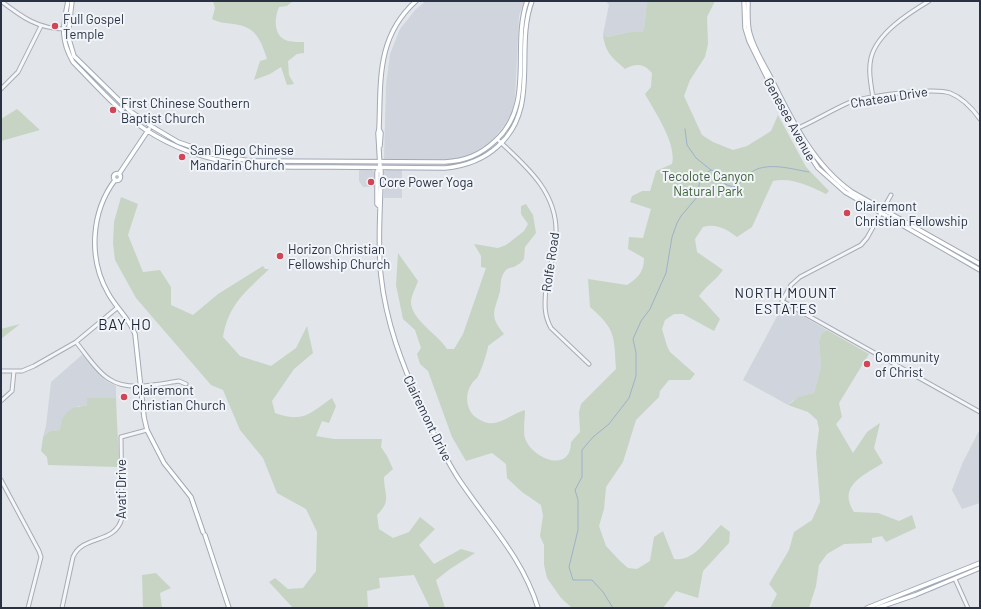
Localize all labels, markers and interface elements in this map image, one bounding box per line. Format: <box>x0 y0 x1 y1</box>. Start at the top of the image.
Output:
place label: Full Gospel Temple <box>63 11 124 42</box>
marker: Full Gospel Temple <box>50 21 60 31</box>
street label: Genesee Avenue <box>761 75 819 163</box>
street label: Chateau Drive <box>849 83 929 111</box>
place label: First Chinese Southern Baptist Church <box>121 95 250 126</box>
marker: First Chinese Southern Baptist Church <box>108 105 118 115</box>
place label: San Diego Chinese Mandarin Church <box>190 142 294 173</box>
marker: San Diego Chinese Mandarin Church <box>177 152 187 162</box>
park label: Tecolote Canyon Natural Park <box>662 168 754 199</box>
place label: Core Power Yoga <box>379 174 473 190</box>
marker: Core Power Yoga <box>366 177 376 187</box>
place label: Clairemont Christian Fellowship <box>855 198 968 229</box>
marker: Clairemont Christian Fellowship <box>842 208 852 218</box>
street label: Rolfe Road <box>538 231 562 293</box>
place label: Horizon Christian Fellowship Church <box>288 241 390 272</box>
marker: Horizon Christian Fellowship Church <box>275 251 285 261</box>
district label: NORTH MOUNT ESTATES <box>735 284 837 317</box>
district label: BAY HO <box>98 315 152 333</box>
place label: Community of Christ <box>875 349 939 380</box>
marker: Community of Christ <box>862 359 872 369</box>
street label: Clairemont Drive <box>400 372 456 464</box>
place label: Clairemont Christian Church <box>132 382 226 413</box>
marker: Clairemont Christian Church <box>119 392 129 402</box>
street label: Avati Drive <box>113 459 129 519</box>

